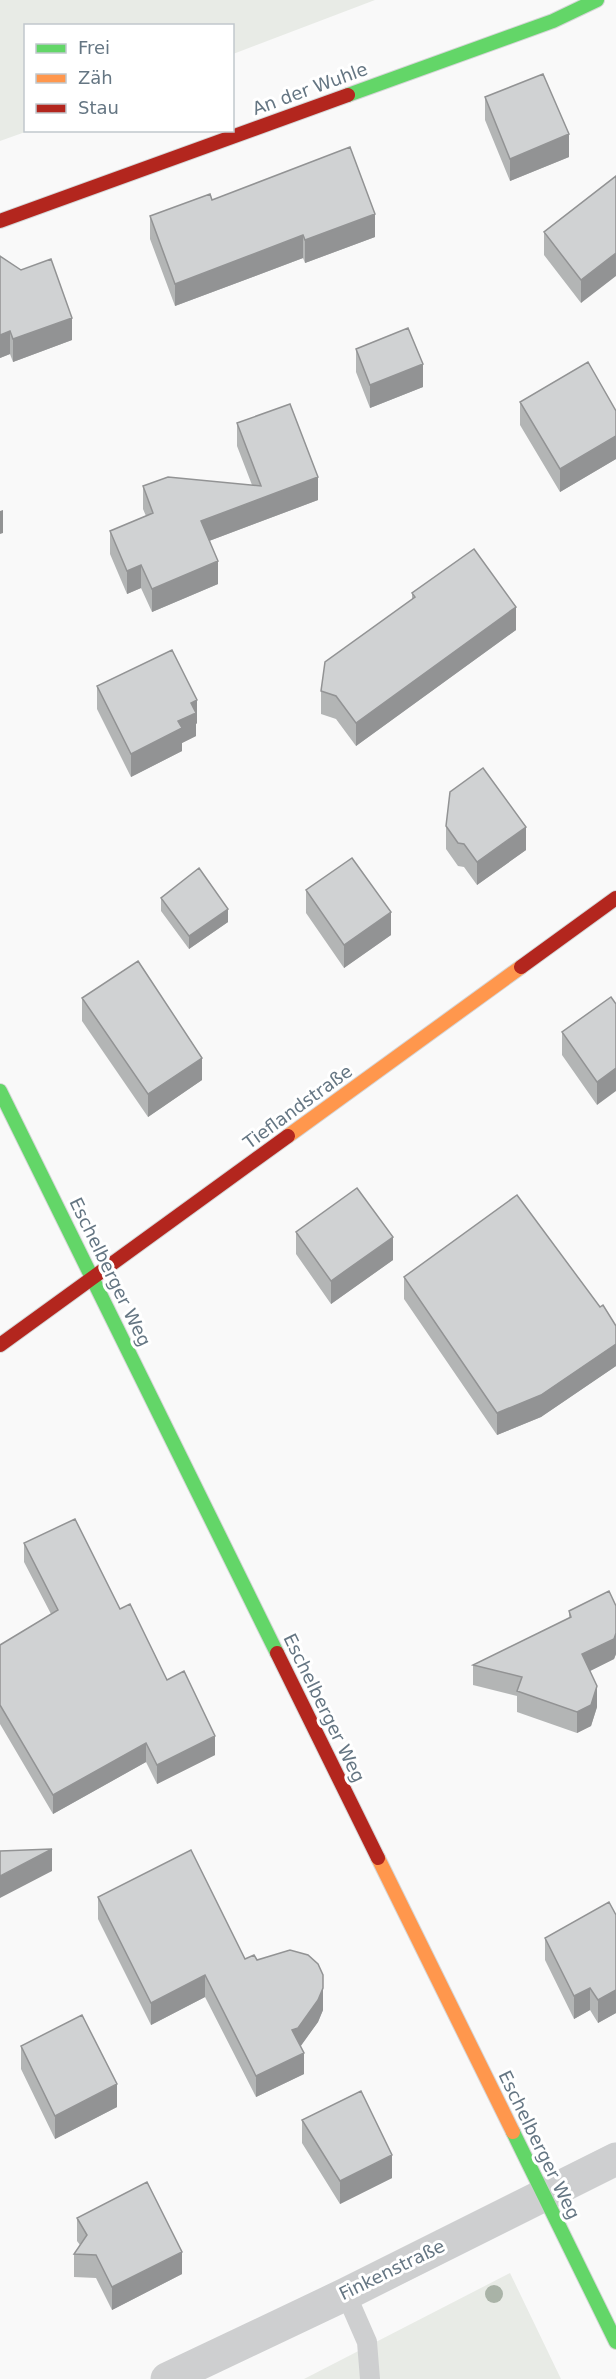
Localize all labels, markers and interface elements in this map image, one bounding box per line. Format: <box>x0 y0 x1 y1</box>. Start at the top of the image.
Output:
legend <box>24 24 234 132</box>
text: Frei <box>78 37 110 58</box>
street label: An der Wuhle <box>249 58 370 119</box>
text: Zäh <box>78 67 113 88</box>
text: Stau <box>78 97 119 118</box>
street label: Tieflandstraße <box>239 1060 356 1154</box>
street label: Eschelberger Weg <box>65 1194 156 1349</box>
street label: Eschelberger Weg <box>279 1630 370 1785</box>
street label: Eschelberger Weg <box>494 2067 585 2222</box>
street label: Finkenstraße <box>335 2235 448 2304</box>

